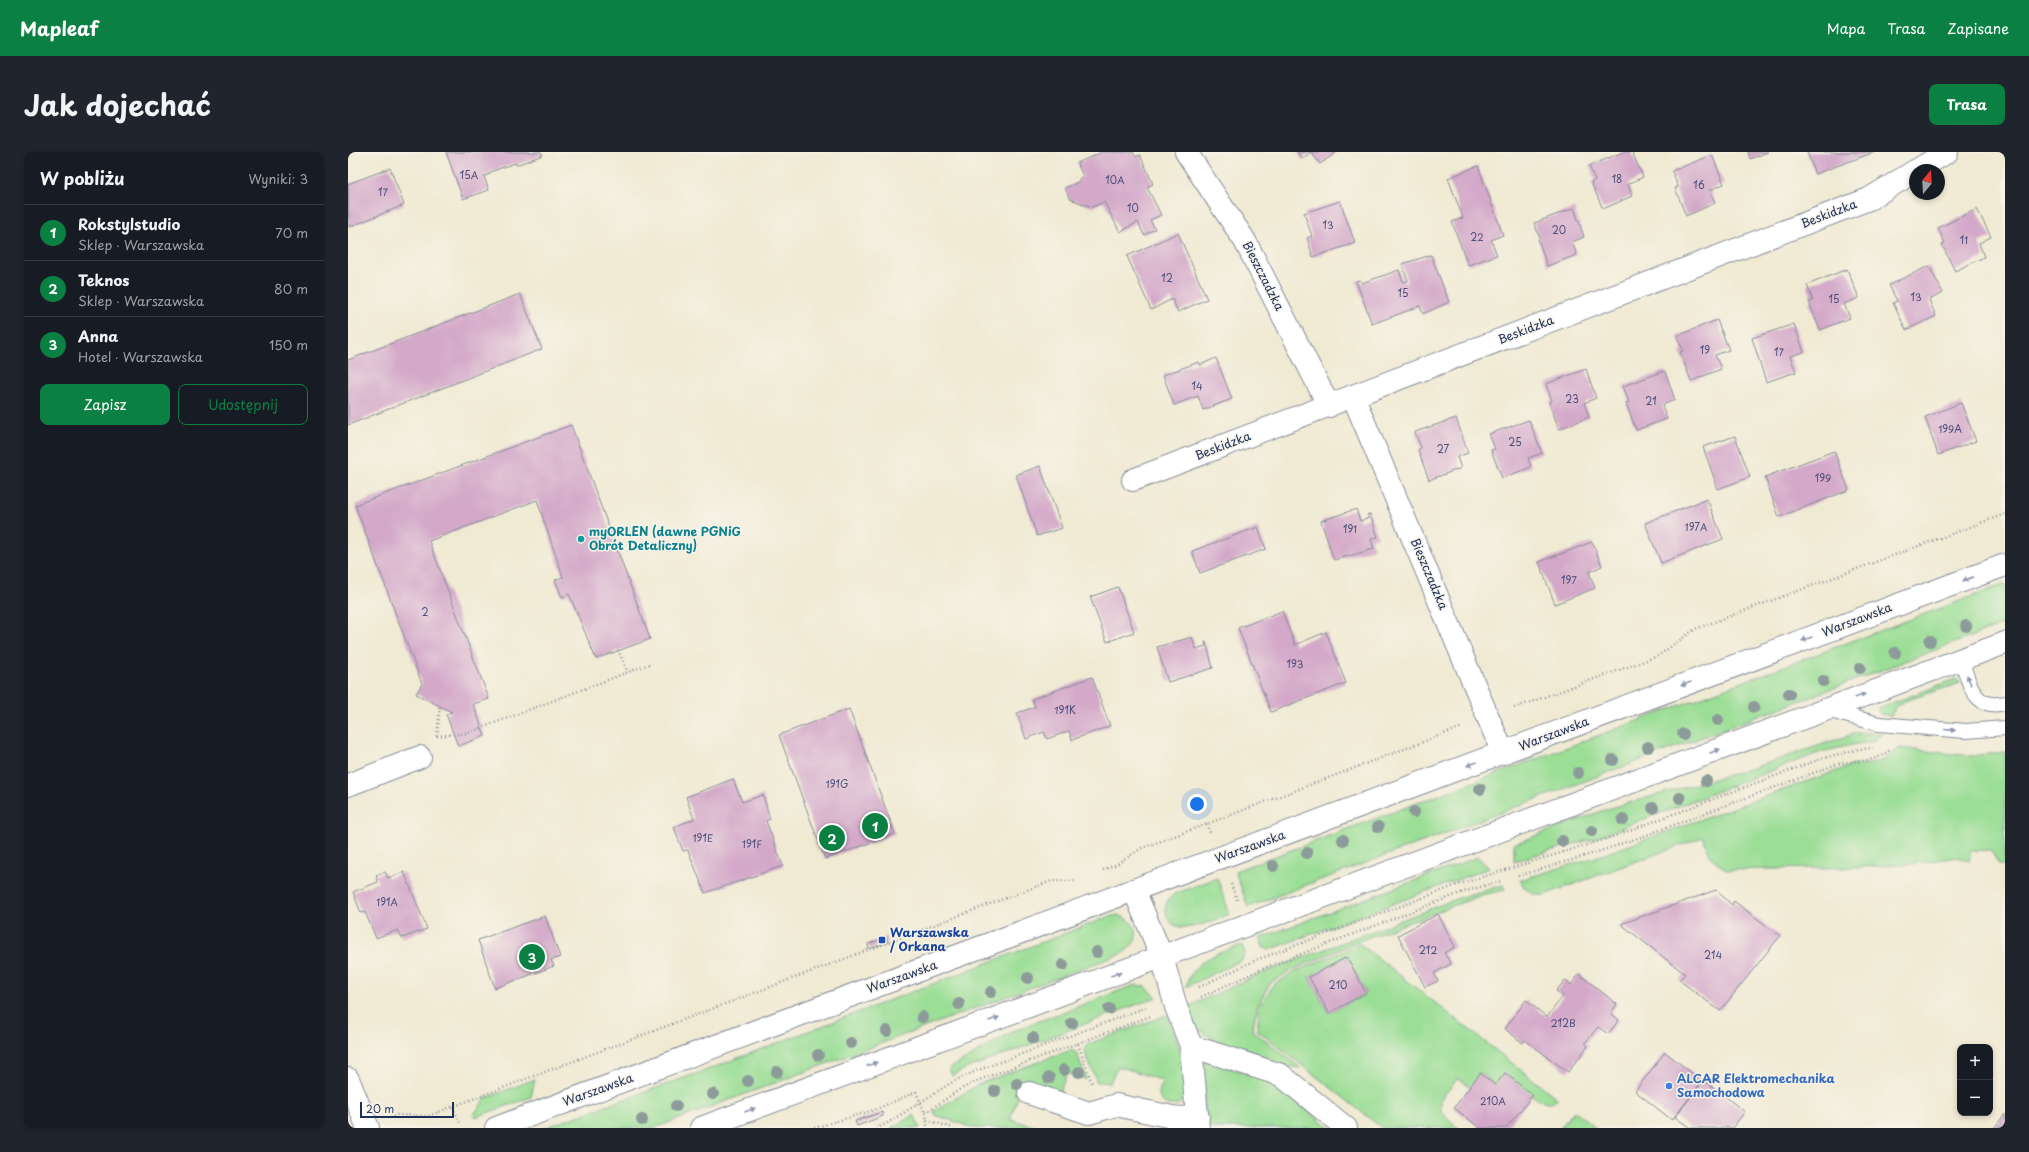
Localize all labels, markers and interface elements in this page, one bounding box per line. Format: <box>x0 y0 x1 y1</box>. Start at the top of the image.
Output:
text: Mapleaf <box>20 14 98 42</box>
text: Mapa <box>1827 18 1865 39</box>
text: Trasa <box>1887 18 1925 39</box>
text: Zapisane <box>1947 18 2009 39</box>
text: Jak dojechać <box>24 83 211 126</box>
button: Trasa <box>1929 84 2005 125</box>
north arrow <box>1909 164 1945 200</box>
text: W pobliżu <box>40 165 125 191</box>
house number: 15A <box>460 167 479 182</box>
text: Wyniki: 3 <box>248 169 308 188</box>
house number: 18 <box>1612 171 1622 186</box>
house number: 10A <box>1105 172 1125 187</box>
house number: 16 <box>1693 177 1705 192</box>
house number: 17 <box>378 184 389 199</box>
street label: Beskidzka <box>1798 194 1860 232</box>
house number: 10 <box>1127 200 1139 215</box>
text: Rokstylstudio <box>78 212 180 235</box>
house number: 13 <box>1322 217 1334 232</box>
house number: 20 <box>1552 222 1566 237</box>
text: 1 <box>50 223 56 242</box>
text: 70 m <box>275 223 308 242</box>
house number: 22 <box>1470 229 1484 244</box>
house number: 11 <box>1960 232 1968 247</box>
text: Sklep · Warszawska <box>78 235 204 254</box>
street label: Bieszczadzka <box>1239 238 1289 314</box>
text: Teknos <box>78 268 130 291</box>
house number: 12 <box>1161 270 1173 285</box>
text: 2 <box>48 279 58 298</box>
text: 80 m <box>274 279 308 298</box>
house number: 15 <box>1398 285 1408 300</box>
house number: 13 <box>1910 289 1922 304</box>
text: Sklep · Warszawska <box>78 291 204 310</box>
house number: 15 <box>1829 291 1839 306</box>
street label: Beskidzka <box>1495 310 1557 348</box>
text: Anna <box>78 324 118 347</box>
text: 3 <box>49 335 57 354</box>
text: 150 m <box>269 335 308 354</box>
house number: 19 <box>1700 342 1710 357</box>
house number: 17 <box>1774 344 1785 359</box>
text: Hotel · Warszawska <box>78 347 203 366</box>
house number: 14 <box>1191 378 1203 393</box>
button: Zapisz <box>40 384 170 425</box>
button: Udostępnij <box>178 384 308 425</box>
house number: 23 <box>1565 391 1579 406</box>
house number: 21 <box>1645 393 1657 408</box>
house number: 199A <box>1938 421 1962 436</box>
street label: Beskidzka <box>1192 426 1254 464</box>
house number: 25 <box>1508 434 1522 449</box>
house number: 27 <box>1437 441 1450 456</box>
house number: 199 <box>1815 470 1831 485</box>
house number: 197A <box>1685 519 1707 534</box>
house number: 191 <box>1343 521 1357 536</box>
place label: myORLEN (dawne PGNiG Obrót Detaliczny) <box>589 522 741 554</box>
marker: myORLEN (dawne PGNiG Obrót Detaliczny) <box>576 534 586 544</box>
street label: Bieszczadzka <box>1407 535 1453 613</box>
house number: 197 <box>1561 572 1577 587</box>
one-way arrow <box>1962 576 1974 582</box>
street label: Warszawska <box>1819 597 1895 641</box>
house number: 2 <box>421 604 429 619</box>
one-way arrow <box>1801 636 1813 642</box>
house number: 193 <box>1287 656 1304 671</box>
one-way arrow <box>1965 673 1971 685</box>
one-way arrow <box>1679 682 1691 688</box>
one-way arrow <box>1855 693 1867 699</box>
house number: 191K <box>1054 702 1076 717</box>
street label: Warszawska <box>1516 711 1592 755</box>
one-way arrow <box>1944 726 1956 733</box>
one-way arrow <box>1709 747 1721 753</box>
one-way arrow <box>1466 762 1478 768</box>
house number: 191G <box>826 776 848 791</box>
your location <box>1187 794 1207 814</box>
pin: 1 <box>862 811 888 841</box>
pin: 2 <box>819 823 845 853</box>
street label: Warszawska <box>1212 825 1288 867</box>
house number: 191E <box>693 830 713 845</box>
house number: 191F <box>742 836 762 851</box>
house number: 191A <box>376 894 398 909</box>
place label: Warszawska / Orkana <box>889 923 969 955</box>
marker: Warszawska / Orkana <box>877 935 887 945</box>
pin: 3 <box>519 942 545 972</box>
house number: 212 <box>1419 942 1437 957</box>
house number: 214 <box>1704 947 1722 962</box>
street label: Warszawska <box>864 955 940 997</box>
one-way arrow <box>1111 970 1123 976</box>
house number: 210 <box>1329 977 1347 992</box>
one-way arrow <box>989 1015 1001 1021</box>
house number: 212B <box>1550 1015 1576 1030</box>
map controls <box>1957 1044 1993 1116</box>
button: + <box>1957 1044 1993 1080</box>
one-way arrow <box>867 1061 879 1067</box>
street label: Warszawska <box>560 1068 636 1110</box>
place label: ALCAR Elektromechanika Samochodowa <box>1677 1069 1836 1101</box>
button: − <box>1957 1080 1993 1116</box>
marker: ALCAR Elektromechanika Samochodowa <box>1664 1081 1674 1091</box>
house number: 210A <box>1480 1093 1506 1108</box>
scale bar <box>360 1100 454 1119</box>
text: 20 m <box>366 1100 394 1117</box>
one-way arrow <box>745 1106 757 1112</box>

